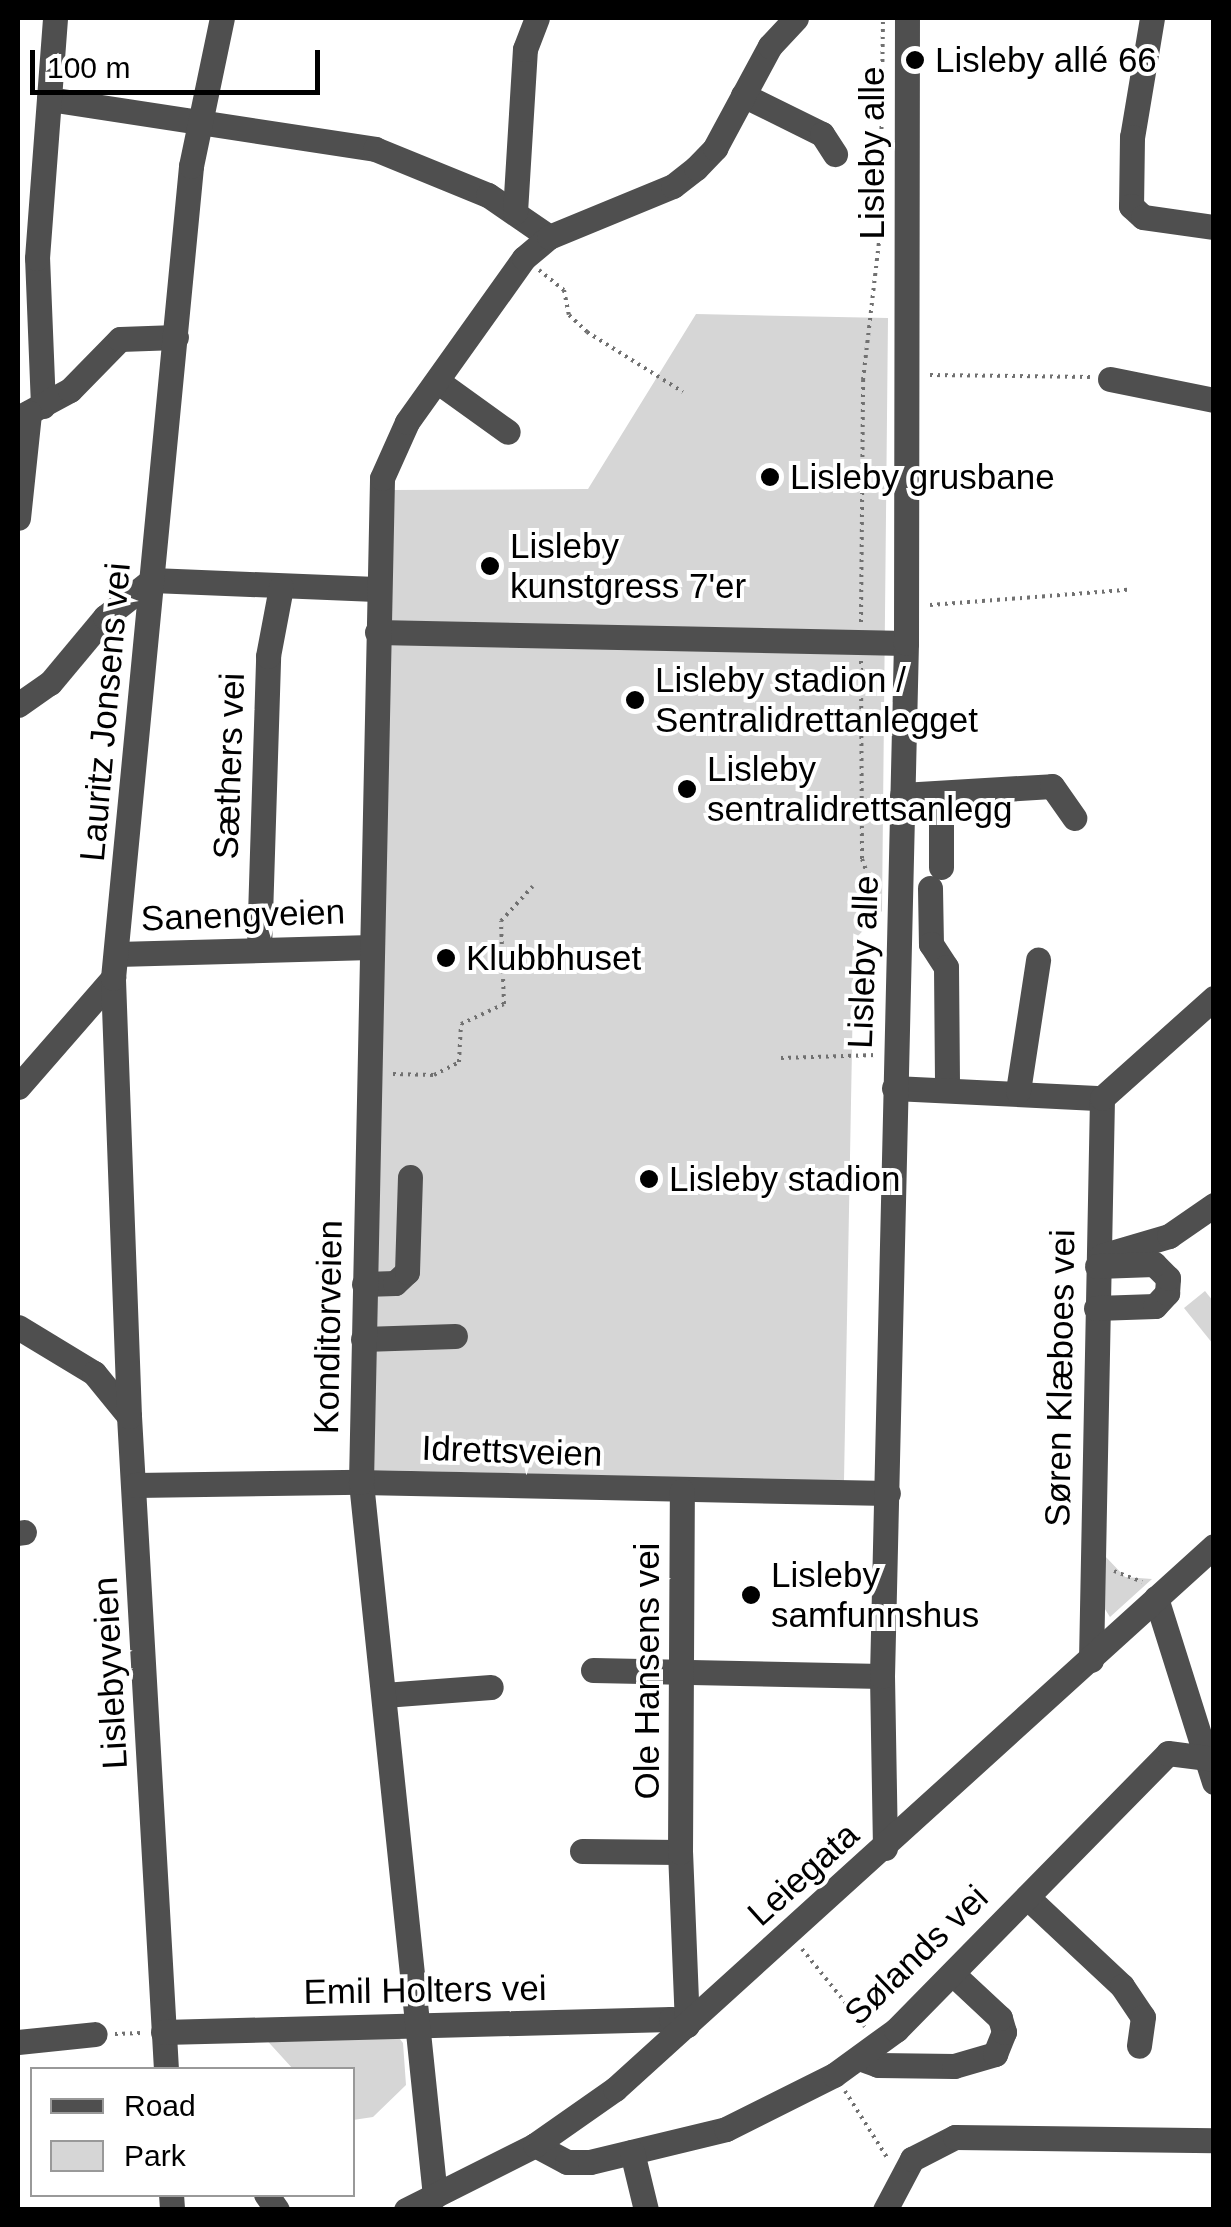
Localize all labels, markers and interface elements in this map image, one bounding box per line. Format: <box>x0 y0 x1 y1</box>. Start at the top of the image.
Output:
scale bar <box>35 30 325 92</box>
place label: Lisleby allé 66 <box>935 39 1157 81</box>
marker: Lisleby allé 66 <box>904 49 926 71</box>
text: 100 m <box>47 51 130 84</box>
street label: Lisleby alle <box>851 66 893 240</box>
place label: Lisleby grusbane <box>790 456 1055 498</box>
marker: Lisleby grusbane <box>759 466 781 488</box>
place label: Lisleby kunstgress 7'er <box>510 525 746 607</box>
marker: Lisleby kunstgress 7'er <box>479 555 501 577</box>
street label: Lauritz Jonsens vei <box>71 561 139 863</box>
place label: Lisleby stadion / Sentralidrettanlegget <box>655 659 978 741</box>
street label: Sæthers vei <box>205 672 253 860</box>
marker: Lisleby stadion / Sentralidrettanlegget <box>624 689 646 711</box>
place label: Lisleby sentralidrettsanlegg <box>707 748 1012 830</box>
marker: Lisleby sentralidrettsanlegg <box>676 778 698 800</box>
street label: Lisleby alle <box>839 875 887 1049</box>
street label: Sanengveien <box>140 890 346 940</box>
place label: Klubbhuset <box>466 937 641 979</box>
marker: Klubbhuset <box>435 947 457 969</box>
place label: Lisleby stadion <box>669 1158 901 1200</box>
marker: Lisleby stadion <box>638 1168 660 1190</box>
street label: Konditorveien <box>305 1220 351 1434</box>
street label: Søren Klæboes vei <box>1036 1229 1084 1527</box>
street label: Idrettsveien <box>421 1427 603 1475</box>
street label: Ole Hansens vei <box>626 1543 668 1799</box>
place label: Lisleby samfunnshus <box>771 1554 979 1636</box>
street label: Lislebyveien <box>84 1576 136 1770</box>
marker: Lisleby samfunnshus <box>740 1584 762 1606</box>
street label: Leiegata <box>739 1813 867 1935</box>
street label: Sølands vei <box>836 1876 996 2034</box>
street label: Emil Holters vei <box>303 1967 547 2013</box>
legend <box>30 2067 355 2197</box>
text: Road <box>124 2089 196 2122</box>
text: Park <box>124 2139 186 2172</box>

